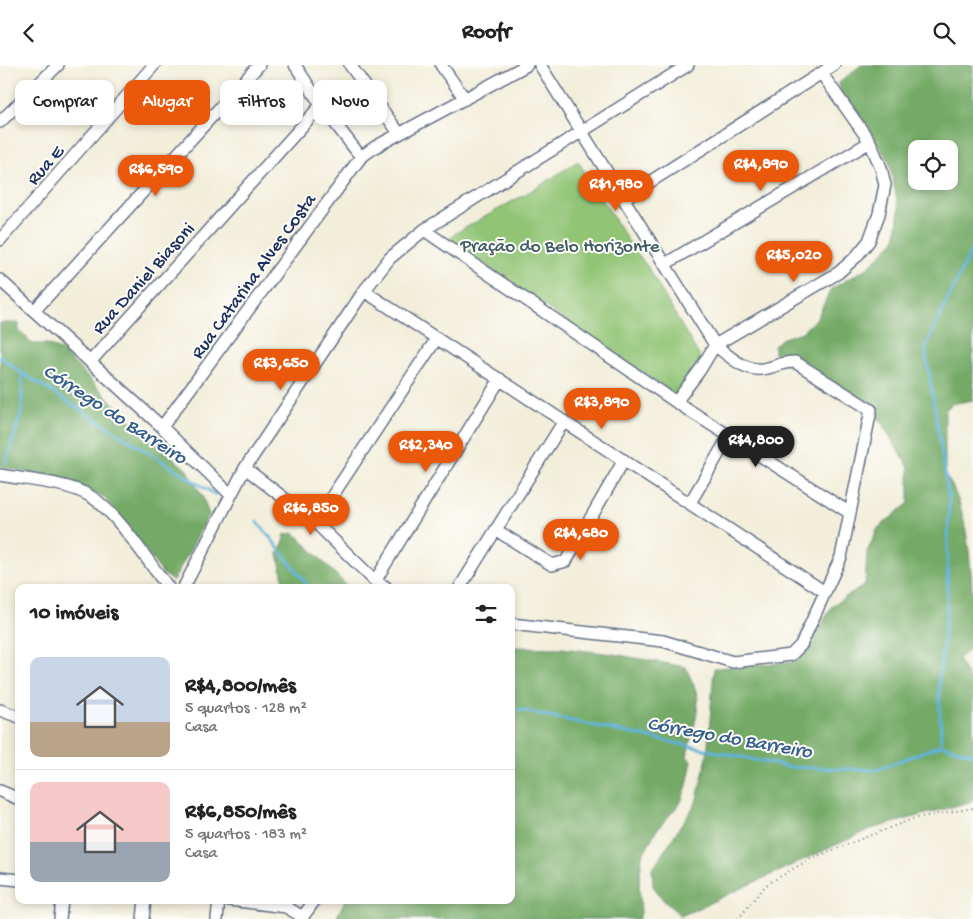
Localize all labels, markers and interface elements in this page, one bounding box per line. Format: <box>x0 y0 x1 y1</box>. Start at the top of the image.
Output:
icon: back <box>15 19 43 47</box>
icon: search <box>930 19 958 47</box>
text: Roofr <box>462 20 511 46</box>
chip: Comprar <box>15 80 114 125</box>
chip: Alugar <box>124 80 210 125</box>
chip: Filtros <box>220 80 303 125</box>
chip: Novo <box>313 80 387 125</box>
map controls <box>908 140 958 190</box>
button: locate <box>908 140 958 190</box>
street label: Rua E <box>23 141 71 191</box>
pin: R$4,890 <box>715 149 807 192</box>
pin: R$6,590 <box>110 155 202 197</box>
text: R$4,890 <box>734 156 788 175</box>
text: R$6,590 <box>129 161 183 180</box>
pin: R$1,980 <box>570 169 662 212</box>
text: R$1,980 <box>590 176 642 195</box>
street label: Rua Catarina Alves Costa <box>187 189 323 364</box>
street label: Rua Daniel Biasoni <box>88 219 201 340</box>
park label: Pração do Belo Horizonte <box>459 236 660 259</box>
pin: R$5,020 <box>748 241 840 283</box>
text: R$5,020 <box>766 247 822 266</box>
pin: R$3,650 <box>235 349 327 391</box>
text: R$3,650 <box>254 355 308 374</box>
water label: Córrego do Barreiro <box>38 361 192 472</box>
pin: R$3,890 <box>556 387 648 430</box>
text: R$3,890 <box>575 394 629 413</box>
pin: R$4,800 <box>710 425 802 468</box>
pin: R$2,340 <box>380 431 472 473</box>
text: R$4,800 <box>728 432 784 451</box>
text: R$2,340 <box>399 437 453 456</box>
pin: R$6,850 <box>265 493 357 536</box>
text: R$6,850 <box>284 500 338 519</box>
pin: R$4,680 <box>535 519 627 561</box>
text: R$4,680 <box>554 525 608 544</box>
icon: filters <box>472 600 500 628</box>
text: 10 imóveis <box>30 602 118 627</box>
text: R$4,800/mês <box>185 675 296 700</box>
icon: home <box>70 677 130 737</box>
text: 5 quartos · 128 m² <box>185 700 307 719</box>
water label: Córrego do Barreiro <box>645 714 815 766</box>
text: Casa <box>185 719 217 738</box>
text: R$6,850/mês <box>185 801 296 826</box>
icon: home <box>70 802 130 862</box>
text: 5 quartos · 183 m² <box>185 826 307 845</box>
text: Casa <box>185 845 217 864</box>

